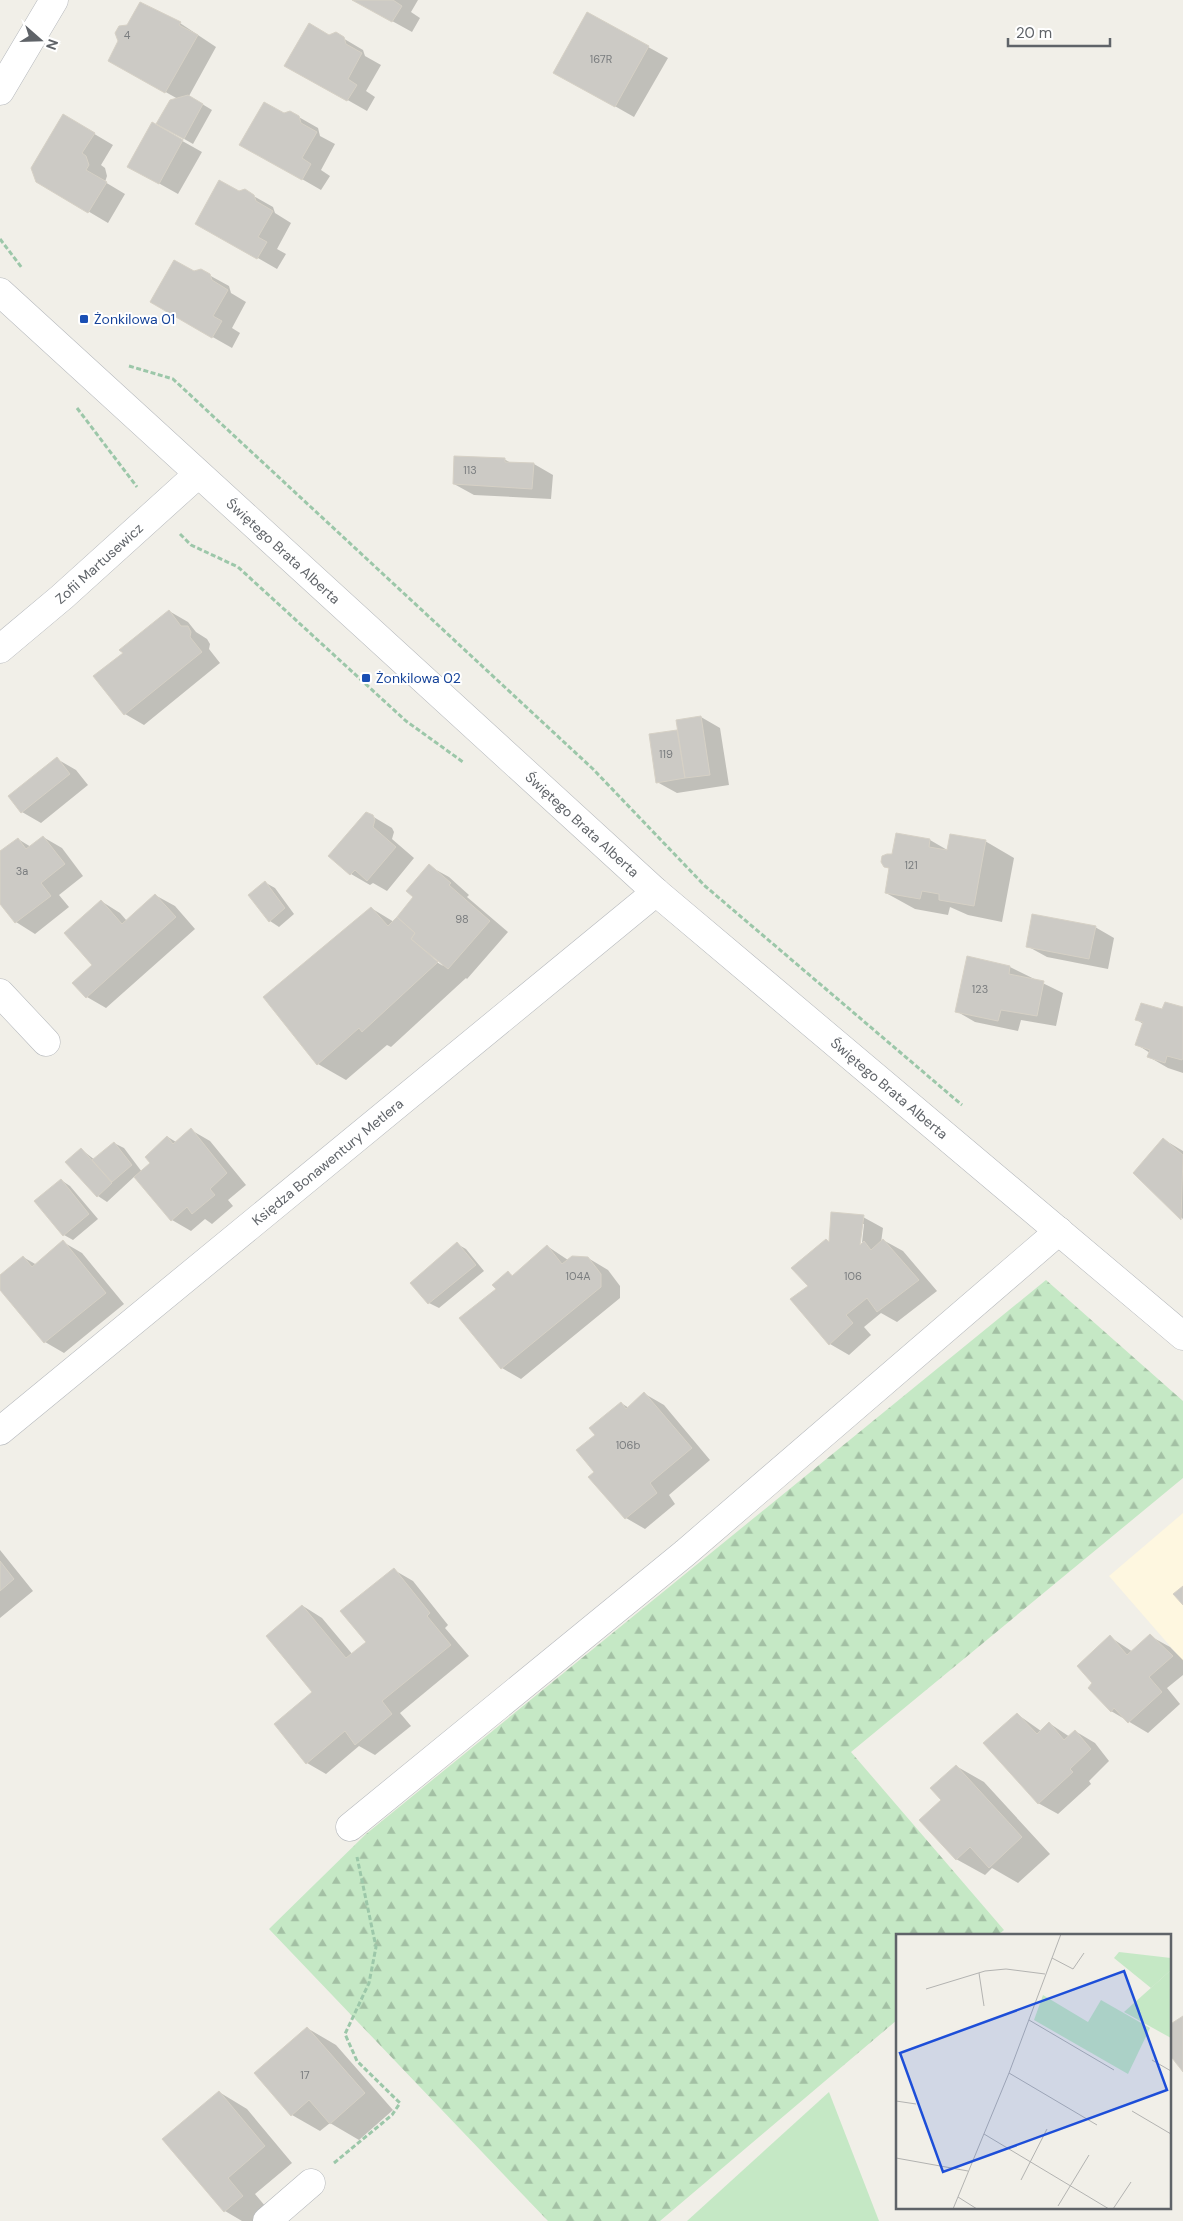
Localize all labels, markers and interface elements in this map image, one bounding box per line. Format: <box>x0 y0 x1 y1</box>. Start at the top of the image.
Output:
north arrow <box>15 15 65 65</box>
scale bar <box>1008 15 1110 47</box>
text: 20 m <box>1016 23 1052 43</box>
house number: 4 <box>124 28 131 42</box>
text: N <box>42 37 62 52</box>
house number: 167R <box>590 52 612 66</box>
place label: Żonkilowa 01 <box>94 310 175 328</box>
marker: Żonkilowa 01 <box>78 313 90 325</box>
house number: 113 <box>463 463 477 477</box>
street label: Świętego Brata Alberta <box>223 495 344 608</box>
street label: Zofii Martusewicz <box>52 519 147 608</box>
place label: Żonkilowa 02 <box>376 669 461 687</box>
marker: Żonkilowa 02 <box>360 672 372 684</box>
house number: 119 <box>659 747 673 761</box>
street label: Świętego Brata Alberta <box>521 768 643 881</box>
house number: 121 <box>904 858 918 872</box>
house number: 3a <box>16 864 28 878</box>
house number: 98 <box>455 912 469 926</box>
house number: 123 <box>972 982 988 996</box>
street label: Świętego Brata Alberta <box>827 1034 952 1143</box>
street label: Księdza Bonawentury Metlera <box>248 1094 407 1229</box>
house number: 104A <box>566 1269 590 1283</box>
house number: 106 <box>844 1269 862 1283</box>
house number: 106b <box>616 1438 640 1452</box>
inset map <box>896 1934 1170 2208</box>
house number: 17 <box>300 2068 310 2082</box>

